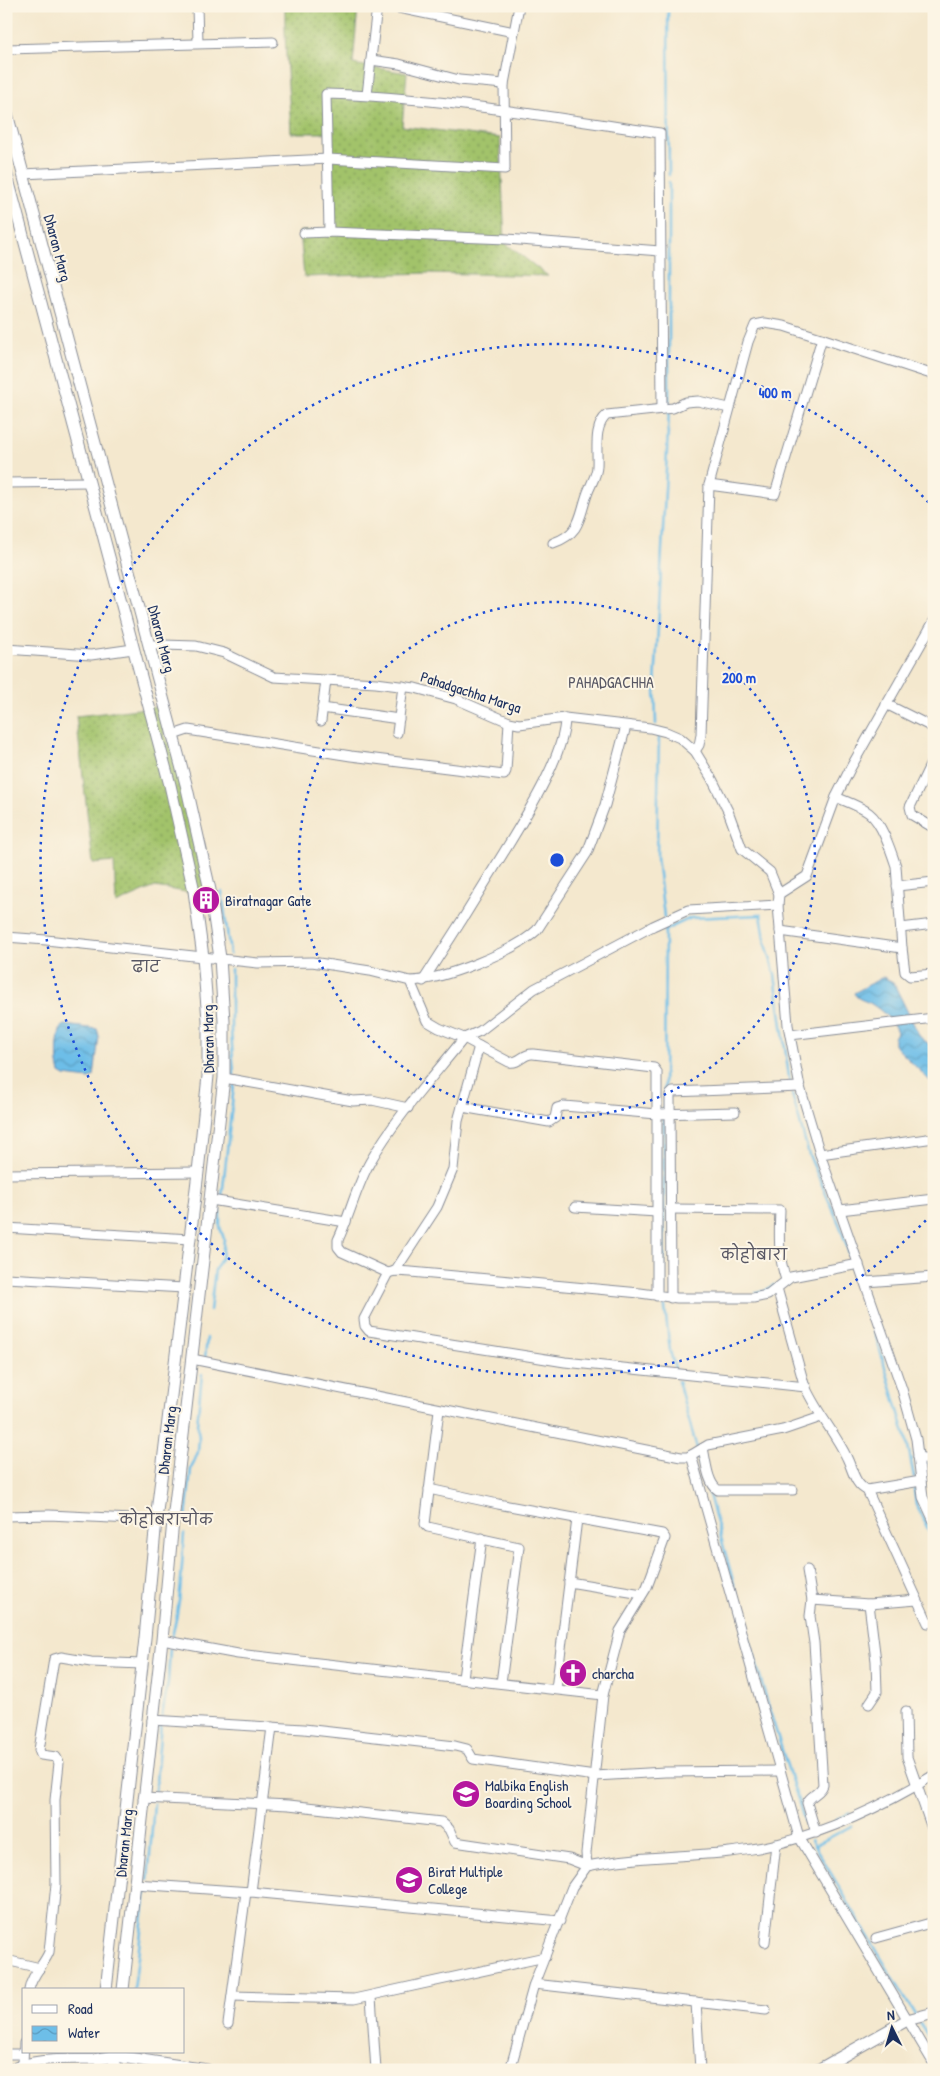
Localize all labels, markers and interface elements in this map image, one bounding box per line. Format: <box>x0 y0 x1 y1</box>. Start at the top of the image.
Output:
street label: Dharan Marg <box>39 212 77 284</box>
text: 400 m <box>759 382 791 403</box>
street label: Dharan Marg <box>143 603 181 675</box>
street label: Pahadgachha Marga <box>418 666 524 718</box>
text: 200 m <box>722 667 756 688</box>
district label: PAHADGACHHA <box>568 671 654 693</box>
centre of rings <box>548 851 566 869</box>
building icon: Biratnagar Gate <box>191 885 221 915</box>
place label: Biratnagar Gate <box>225 890 311 911</box>
district label: ढाट <box>131 955 162 977</box>
street label: Dharan Marg <box>197 1004 219 1073</box>
district label: कोहोबारा <box>720 1241 788 1265</box>
street label: Dharan Marg <box>152 1404 182 1475</box>
district label: कोहोबराचोक <box>118 1506 214 1530</box>
church icon: charcha <box>558 1658 588 1688</box>
place label: charcha <box>592 1663 634 1684</box>
place label: Malbika English Boarding School <box>485 1775 572 1813</box>
school or university icon: Malbika English Boarding School <box>451 1779 481 1809</box>
street label: Dharan Marg <box>110 1808 138 1878</box>
place label: Birat Multiple College <box>428 1861 503 1899</box>
school or university icon: Birat Multiple College <box>394 1865 424 1895</box>
legend <box>22 1988 185 2054</box>
text: Road <box>68 1998 93 2019</box>
north arrow <box>868 2004 918 2054</box>
text: N <box>886 2005 896 2024</box>
text: Water <box>68 2022 100 2043</box>

